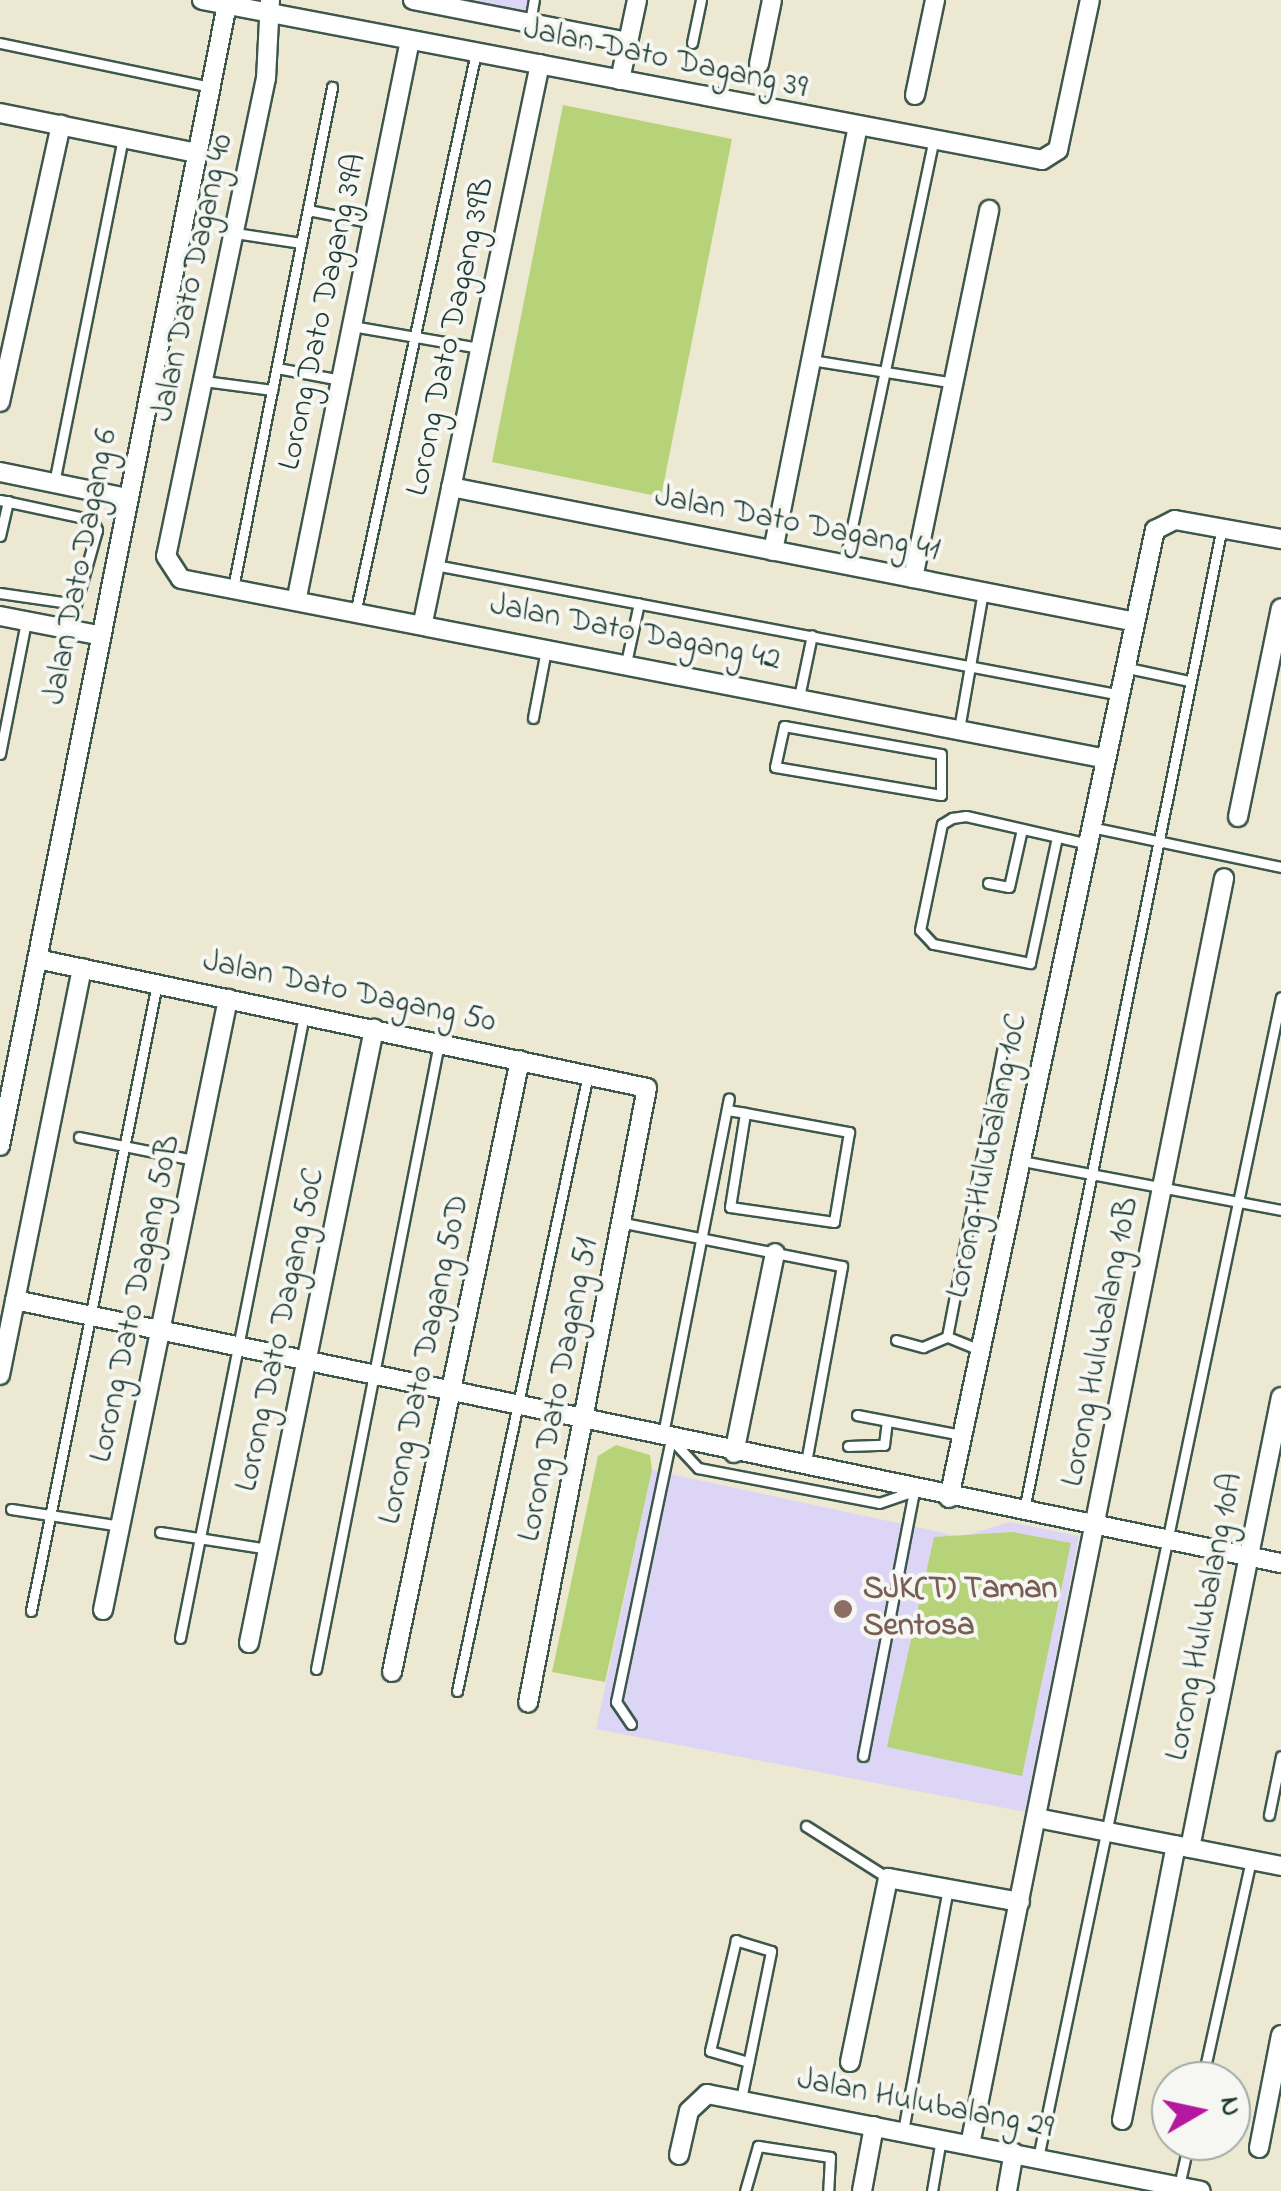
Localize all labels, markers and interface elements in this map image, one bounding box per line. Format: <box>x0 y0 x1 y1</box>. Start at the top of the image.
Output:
street label: Jalan Dato Dagang 39 <box>520 11 810 109</box>
street label: Jalan Dato Dagang 40 <box>145 131 243 425</box>
street label: Lorong Dato Dagang 39A <box>272 150 376 474</box>
street label: Lorong Dato Dagang 39B <box>399 174 505 500</box>
street label: Jalan Dato Dagang 6 <box>36 426 128 708</box>
street label: Jalan Dato Dagang 41 <box>651 479 943 571</box>
street label: Jalan Dato Dagang 42 <box>486 587 784 681</box>
street label: Jalan Dato Dagang 50 <box>199 943 499 1043</box>
street label: Lorong Hulubalang 10C <box>940 1010 1038 1302</box>
street label: Lorong Dato Dagang 50B <box>84 1132 190 1466</box>
street label: Lorong Dato Dagang 50C <box>229 1165 335 1495</box>
street label: Lorong Dato Dagang 50D <box>372 1192 480 1528</box>
street label: Lorong Hulubalang 10B <box>1055 1194 1149 1490</box>
street label: Lorong Dato Dagang 51 <box>512 1235 608 1545</box>
street label: Lorong Hulubalang 10A <box>1159 1470 1253 1764</box>
place label: SJK(T) Taman Sentosa <box>863 1572 1057 1647</box>
marker: SJK(T) Taman Sentosa <box>832 1598 854 1620</box>
street label: Jalan Hulubalang 29 <box>794 2061 1056 2149</box>
north arrow <box>1151 2061 1251 2161</box>
text: N <box>1207 2094 1251 2119</box>

